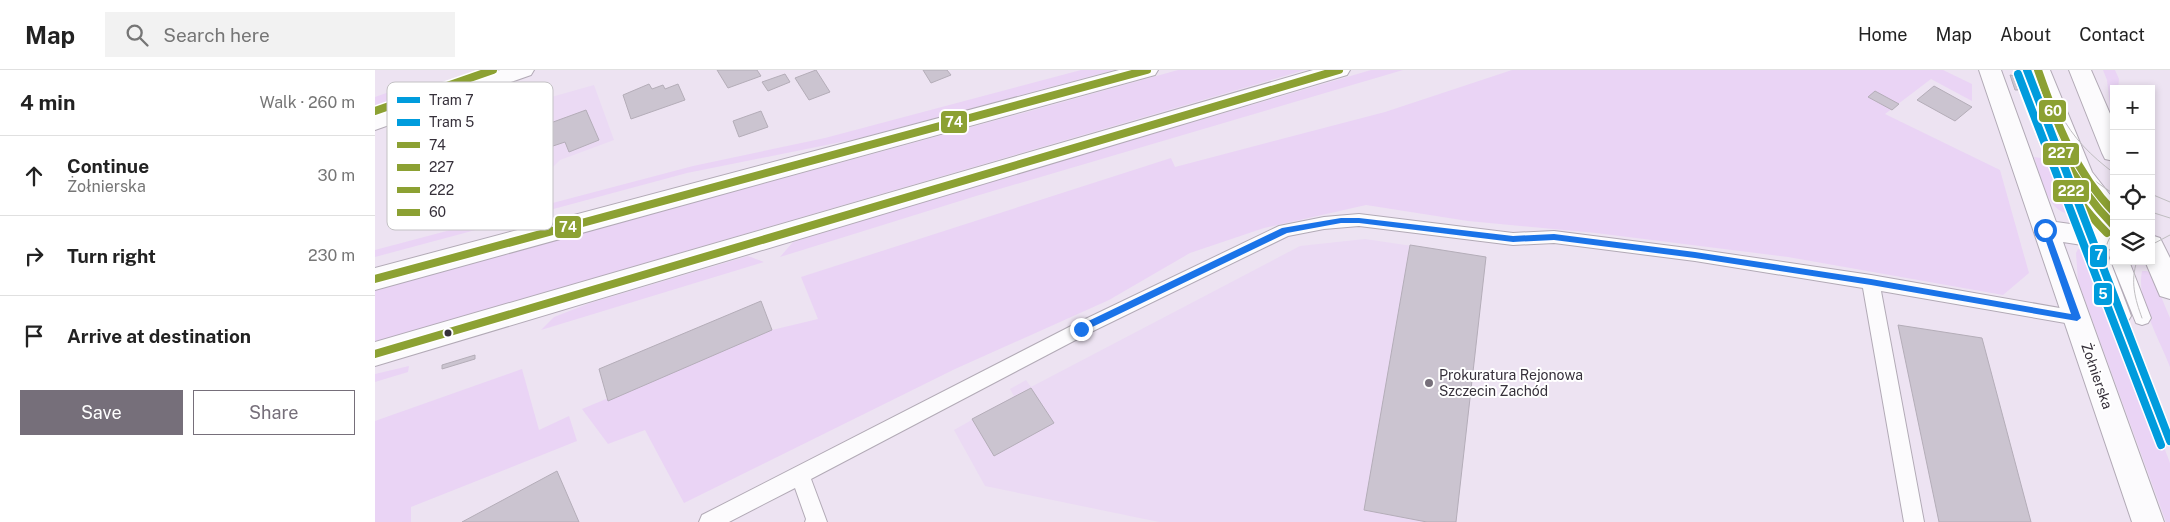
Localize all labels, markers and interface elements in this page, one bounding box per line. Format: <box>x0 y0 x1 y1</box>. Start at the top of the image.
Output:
search box <box>105 12 455 57</box>
text: Map <box>25 21 75 49</box>
icon: search <box>123 21 151 49</box>
text: Search here <box>163 24 270 46</box>
text: Home <box>1858 24 1908 45</box>
text: Map <box>1936 24 1972 45</box>
text: About <box>2000 24 2051 45</box>
text: Contact <box>2079 24 2145 45</box>
legend <box>387 82 553 230</box>
map controls <box>2110 85 2155 265</box>
button: + <box>2110 85 2155 130</box>
text: 4 min <box>20 90 75 115</box>
text: Tram 7 <box>429 92 474 108</box>
text: Walk · 260 m <box>260 93 355 112</box>
line badge: 60 <box>2038 99 2067 123</box>
text: 60 <box>2044 103 2062 119</box>
line badge: 74 <box>940 110 968 134</box>
text: Tram 5 <box>429 114 474 130</box>
text: 74 <box>945 114 963 130</box>
button: − <box>2110 130 2155 175</box>
text: 74 <box>429 137 446 153</box>
line badge: 227 <box>2042 142 2080 166</box>
text: 227 <box>2048 145 2075 161</box>
text: Continue <box>67 155 149 177</box>
text: 227 <box>429 159 454 175</box>
icon: ahead <box>20 162 48 190</box>
text: 30 m <box>318 166 355 185</box>
button: locate <box>2110 175 2155 220</box>
text: Żołnierska <box>67 177 146 196</box>
line badge: 222 <box>2052 179 2090 203</box>
text: 222 <box>429 182 454 198</box>
text: 222 <box>2058 183 2084 199</box>
text: 60 <box>429 204 446 220</box>
line badge: 74 <box>554 215 582 239</box>
text: 74 <box>559 219 577 235</box>
route start <box>2034 219 2057 242</box>
button: layers <box>2110 220 2155 265</box>
icon: right <box>20 242 48 270</box>
line badge: 7 <box>2089 244 2108 268</box>
text: Turn right <box>67 245 156 267</box>
text: 230 m <box>308 246 355 265</box>
text: 7 <box>2095 247 2104 263</box>
line badge: 5 <box>2093 282 2113 306</box>
text: 5 <box>2098 286 2108 302</box>
route end <box>1070 318 1093 341</box>
icon: arrive <box>20 322 48 350</box>
text: Arrive at destination <box>67 325 251 347</box>
unlabelled marker <box>443 328 453 338</box>
street label: Żołnierska <box>2078 340 2118 411</box>
place label: Prokuratura Rejonowa Szczecin Zachód <box>1439 367 1583 399</box>
marker: Prokuratura Rejonowa Szczecin Zachód <box>1423 377 1435 389</box>
button: Save <box>20 390 183 435</box>
button: Share <box>193 390 355 435</box>

